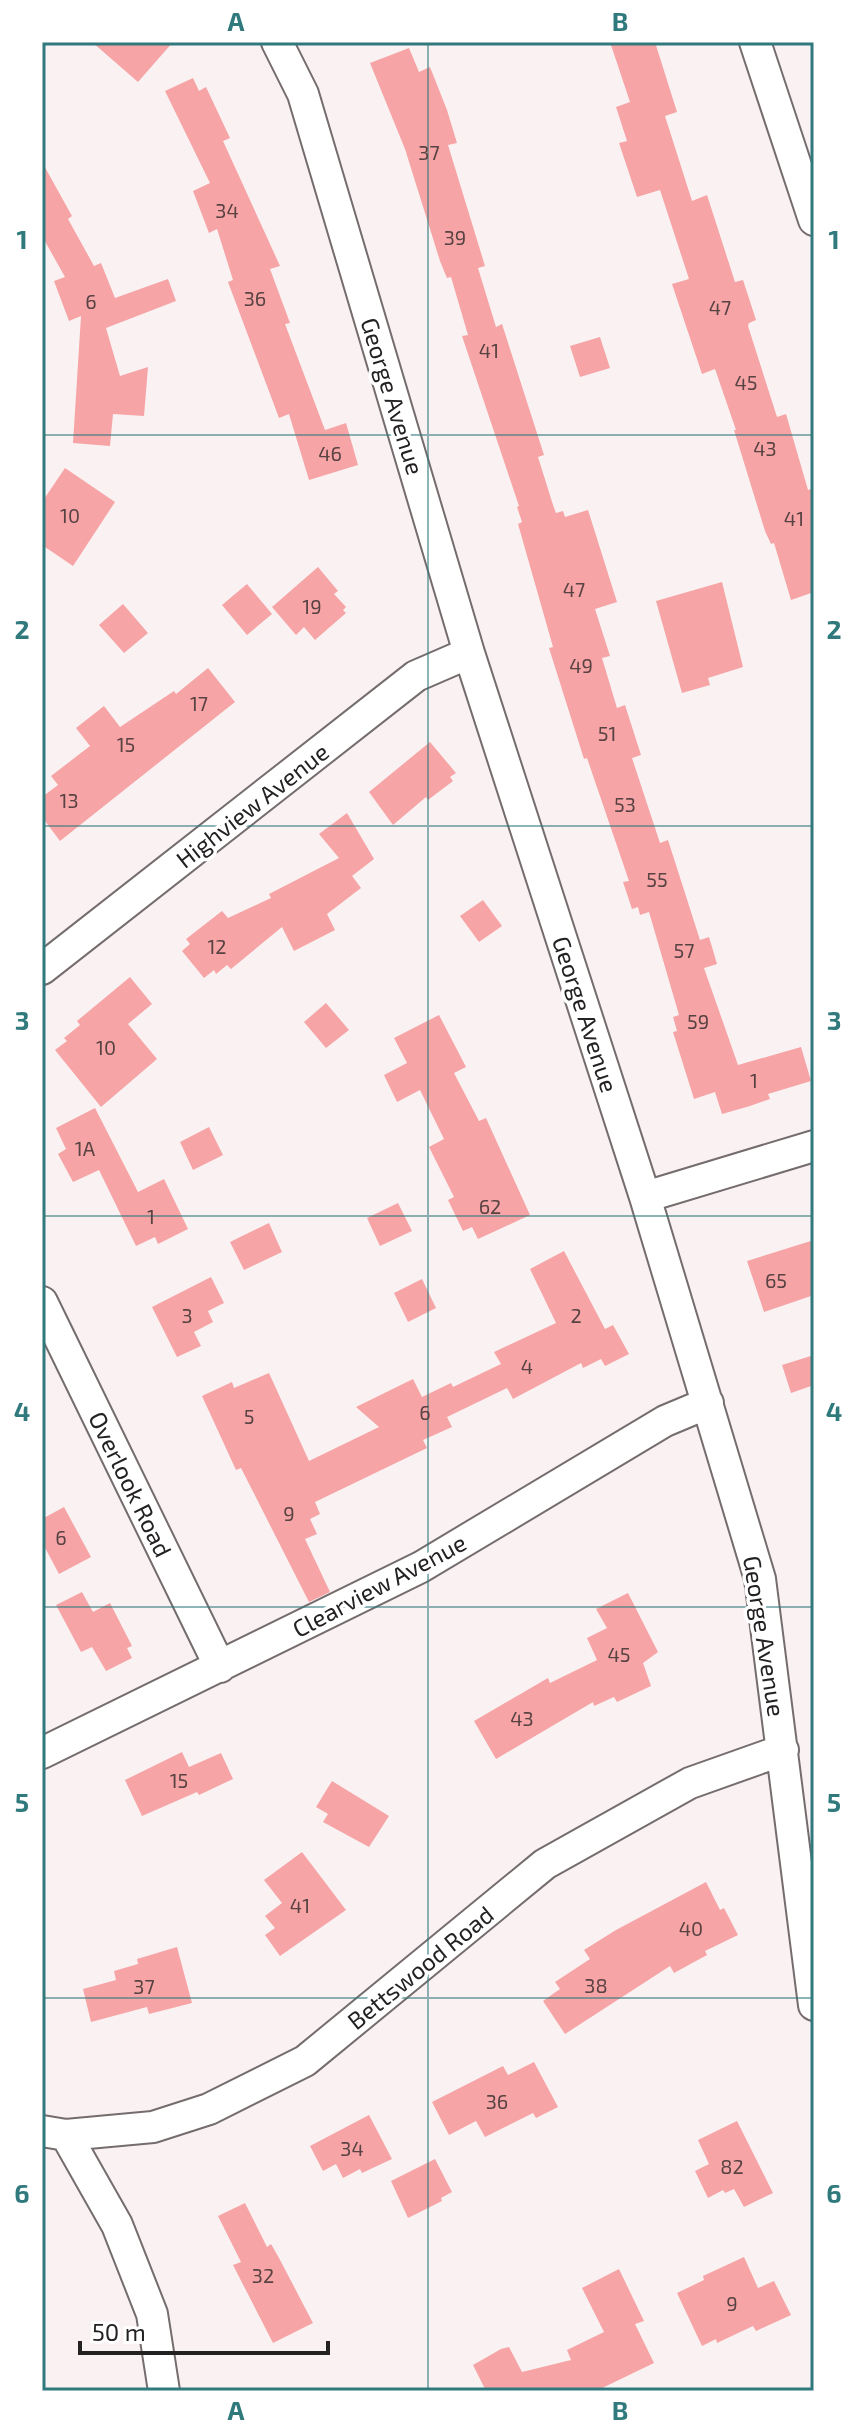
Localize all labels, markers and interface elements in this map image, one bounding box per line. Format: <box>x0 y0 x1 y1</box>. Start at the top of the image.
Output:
text: A <box>228 5 245 36</box>
text: B <box>612 5 628 36</box>
house number: 37 <box>418 140 440 164</box>
house number: 34 <box>215 198 239 222</box>
text: 1 <box>16 223 28 254</box>
text: 1 <box>828 223 840 254</box>
house number: 39 <box>444 225 466 249</box>
house number: 36 <box>244 286 266 310</box>
house number: 6 <box>85 289 97 313</box>
house number: 47 <box>709 295 731 319</box>
street label: George Avenue <box>355 314 431 478</box>
house number: 41 <box>479 338 499 362</box>
house number: 45 <box>734 370 758 394</box>
house number: 43 <box>753 436 777 460</box>
house number: 46 <box>318 441 342 465</box>
house number: 10 <box>60 503 80 527</box>
house number: 41 <box>784 506 804 530</box>
house number: 47 <box>563 577 585 601</box>
house number: 19 <box>302 594 322 618</box>
text: 2 <box>14 613 30 644</box>
text: 2 <box>826 613 842 644</box>
house number: 49 <box>569 653 593 677</box>
house number: 17 <box>190 691 208 715</box>
house number: 51 <box>598 721 616 745</box>
house number: 15 <box>117 732 135 756</box>
street label: Highview Avenue <box>170 737 334 873</box>
house number: 13 <box>59 788 79 812</box>
house number: 53 <box>614 792 636 816</box>
house number: 55 <box>646 867 668 891</box>
street label: George Avenue <box>547 932 625 1096</box>
house number: 12 <box>207 934 227 958</box>
house number: 57 <box>674 938 694 962</box>
text: 3 <box>15 1004 29 1035</box>
text: 3 <box>827 1004 841 1035</box>
house number: 59 <box>687 1009 709 1033</box>
house number: 10 <box>96 1035 116 1059</box>
house number: 1 <box>750 1068 758 1092</box>
house number: 1A <box>75 1136 96 1160</box>
house number: 62 <box>479 1194 501 1218</box>
house number: 1 <box>147 1204 155 1228</box>
house number: 65 <box>765 1268 787 1292</box>
house number: 3 <box>181 1303 193 1327</box>
house number: 2 <box>570 1303 582 1327</box>
house number: 4 <box>521 1354 533 1378</box>
text: 4 <box>14 1395 30 1426</box>
text: 4 <box>826 1395 842 1426</box>
house number: 6 <box>419 1400 431 1424</box>
house number: 5 <box>244 1404 254 1428</box>
street label: Overlook Road <box>83 1407 179 1561</box>
house number: 9 <box>283 1501 295 1525</box>
house number: 6 <box>55 1525 67 1549</box>
street label: Clearview Avenue <box>287 1527 471 1643</box>
street label: George Avenue <box>738 1553 792 1719</box>
house number: 45 <box>607 1642 631 1666</box>
house number: 43 <box>510 1706 534 1730</box>
house number: 15 <box>170 1768 188 1792</box>
text: 5 <box>15 1786 29 1817</box>
text: 5 <box>827 1786 841 1817</box>
house number: 41 <box>290 1893 310 1917</box>
street label: Bettswood Road <box>341 1899 499 2035</box>
house number: 40 <box>679 1916 703 1940</box>
house number: 38 <box>584 1973 608 1997</box>
house number: 37 <box>133 1974 155 1998</box>
house number: 36 <box>486 2089 508 2113</box>
house number: 34 <box>340 2136 364 2160</box>
house number: 82 <box>720 2154 744 2178</box>
text: 6 <box>14 2177 30 2208</box>
text: 6 <box>826 2177 842 2208</box>
house number: 32 <box>252 2263 274 2287</box>
house number: 9 <box>726 2291 738 2315</box>
scale bar <box>80 2305 328 2355</box>
text: 50 m <box>92 2317 146 2346</box>
text: A <box>228 2394 245 2425</box>
text: B <box>612 2394 628 2425</box>

